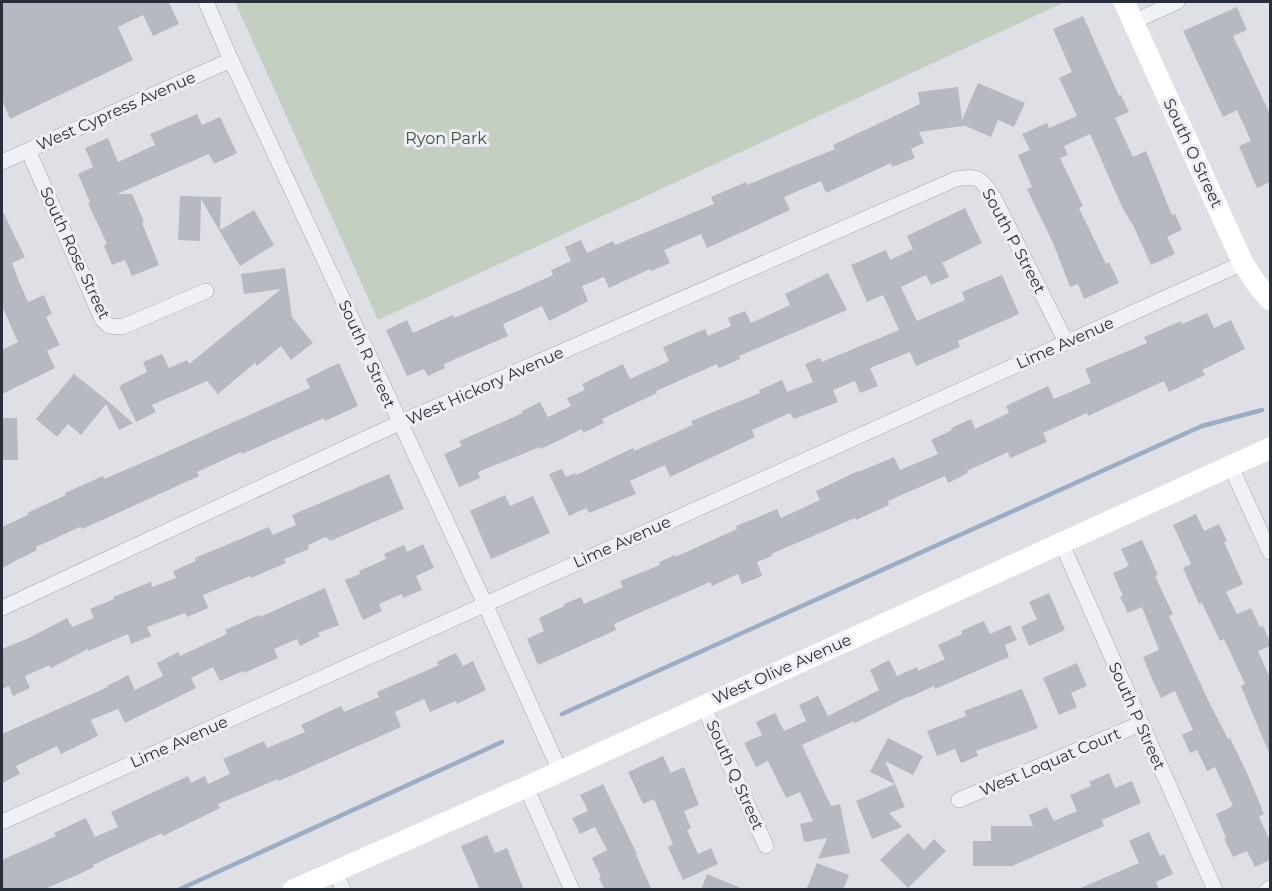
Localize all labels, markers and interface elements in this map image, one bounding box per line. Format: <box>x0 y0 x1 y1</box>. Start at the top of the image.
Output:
street label: West Cypress Avenue <box>34 67 198 155</box>
street label: South O Street <box>1159 95 1227 211</box>
park label: Ryon Park <box>405 129 487 148</box>
street label: South Rose Street <box>36 184 114 323</box>
street label: South P Street <box>978 185 1050 297</box>
street label: South R Street <box>335 297 400 411</box>
street label: Lime Avenue <box>1013 313 1117 373</box>
street label: West Hickory Avenue <box>403 343 567 429</box>
street label: Lime Avenue <box>570 512 674 572</box>
street label: West Olive Avenue <box>710 630 854 708</box>
street label: South P Street <box>1105 659 1170 773</box>
street label: Lime Avenue <box>127 712 231 772</box>
street label: South Q Street <box>702 717 768 833</box>
street label: West Loquat Court <box>977 724 1124 800</box>

